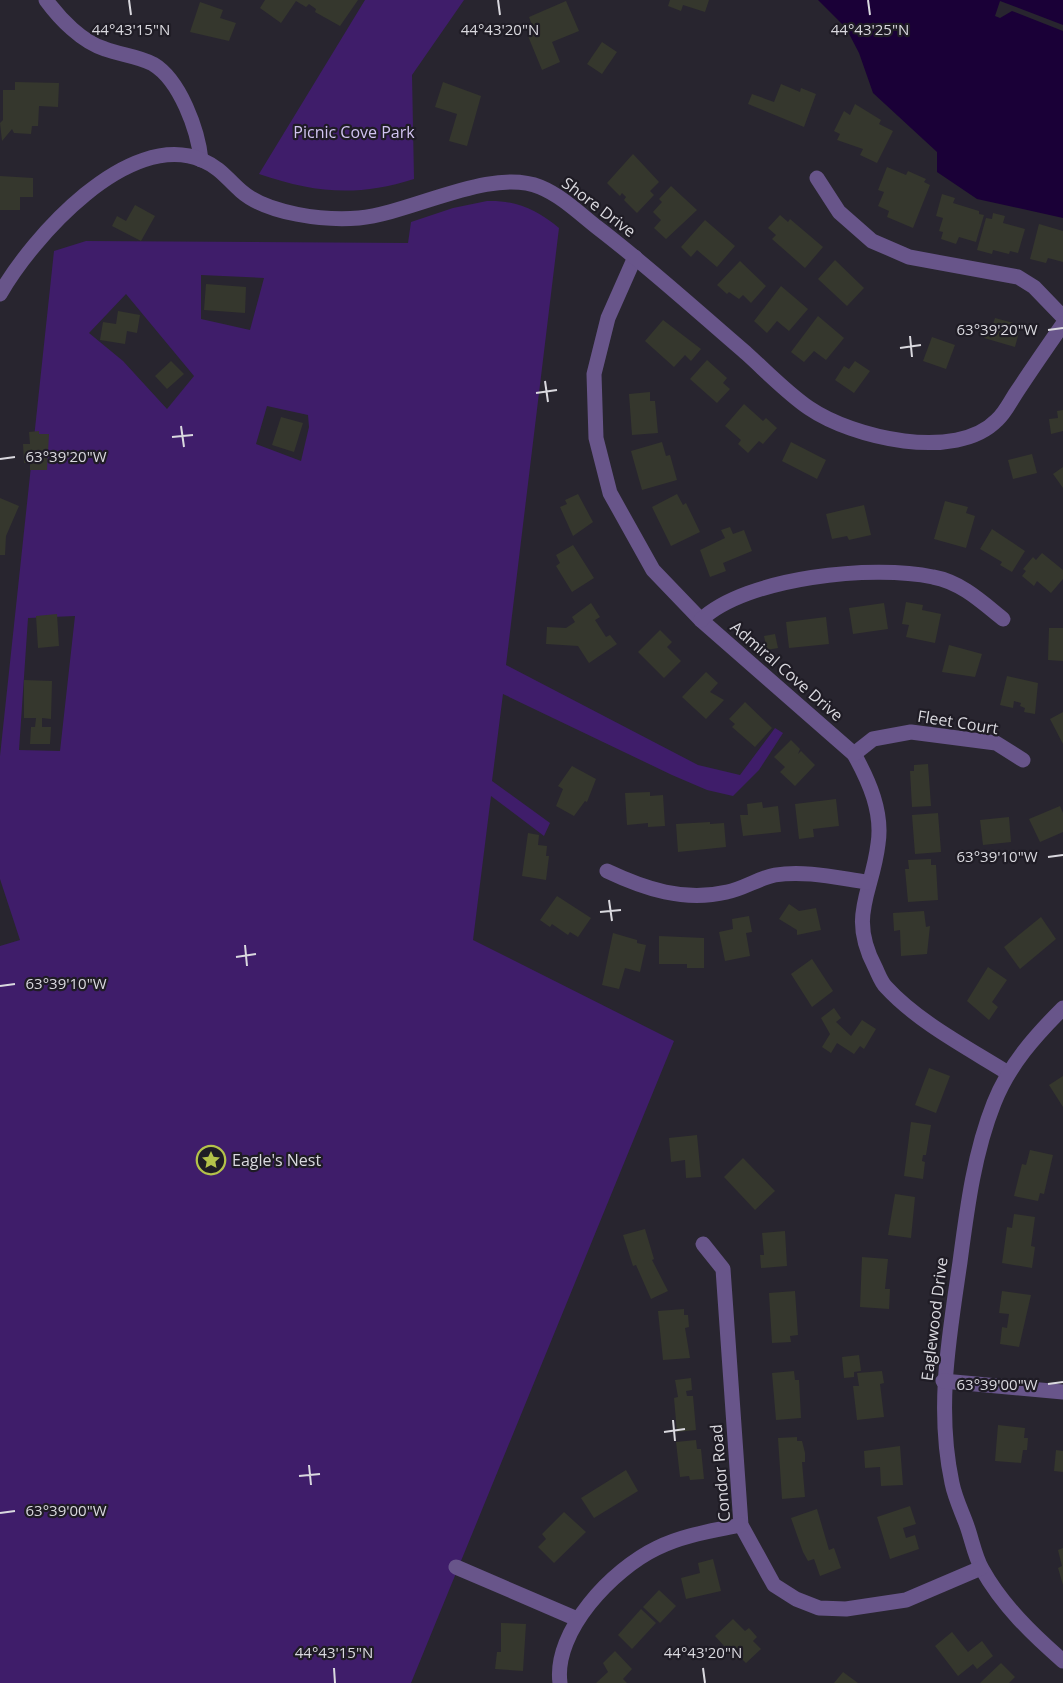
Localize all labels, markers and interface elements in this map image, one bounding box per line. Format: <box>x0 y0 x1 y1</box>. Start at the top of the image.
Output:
text: 44°43'15"N <box>92 19 170 39</box>
text: 44°43'20"N <box>461 19 539 39</box>
text: 44°43'25"N <box>831 19 909 39</box>
park label: Picnic Cove Park <box>293 121 415 143</box>
street label: Shore Drive <box>558 172 640 242</box>
text: 63°39'20"W <box>957 319 1038 339</box>
text: 63°39'20"W <box>26 446 107 466</box>
street label: Admiral Cove Drive <box>726 616 848 726</box>
street label: Fleet Court <box>916 705 1000 739</box>
text: 63°39'10"W <box>957 846 1038 866</box>
text: 63°39'10"W <box>26 973 107 993</box>
place icon: Eagle's Nest <box>195 1144 227 1176</box>
place label: Eagle's Nest <box>232 1149 321 1171</box>
street label: Eaglewood Drive <box>916 1256 952 1382</box>
text: 63°39'00"W <box>957 1374 1038 1394</box>
street label: Condor Road <box>705 1423 735 1523</box>
text: 63°39'00"W <box>26 1500 107 1520</box>
text: 44°43'15"N <box>295 1642 373 1662</box>
text: 44°43'20"N <box>664 1642 742 1662</box>

